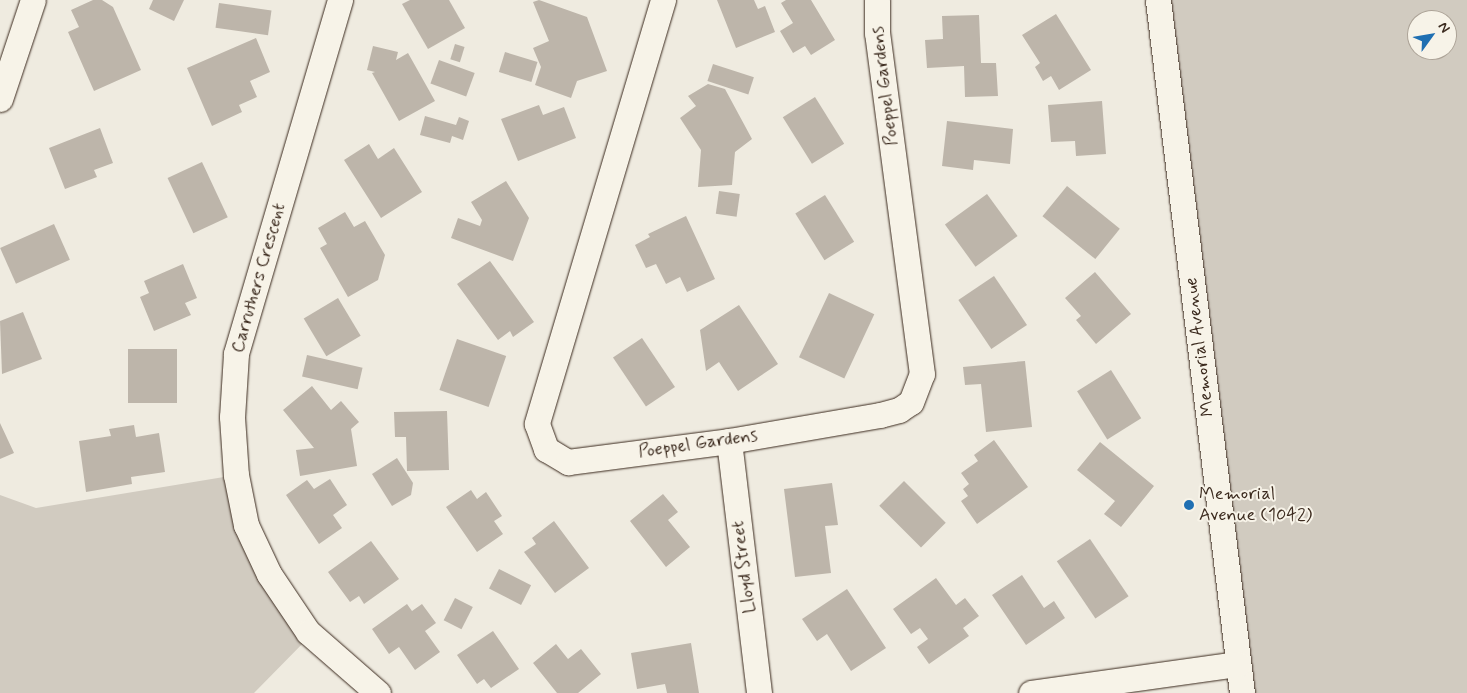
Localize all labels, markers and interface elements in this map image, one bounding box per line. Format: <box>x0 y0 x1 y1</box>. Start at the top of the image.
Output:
north arrow <box>1407 10 1457 60</box>
text: N <box>1434 19 1454 36</box>
street label: Poeppel Gardens <box>867 25 903 147</box>
street label: Carruthers Crescent <box>227 199 291 357</box>
street label: Memorial Avenue <box>1181 278 1219 416</box>
street label: Poeppel Gardens <box>637 425 759 463</box>
place label: Memorial Avenue (1042) <box>1199 484 1312 526</box>
marker: Memorial Avenue (1042) <box>1183 499 1195 511</box>
street label: Lloyd Street <box>727 518 761 616</box>

